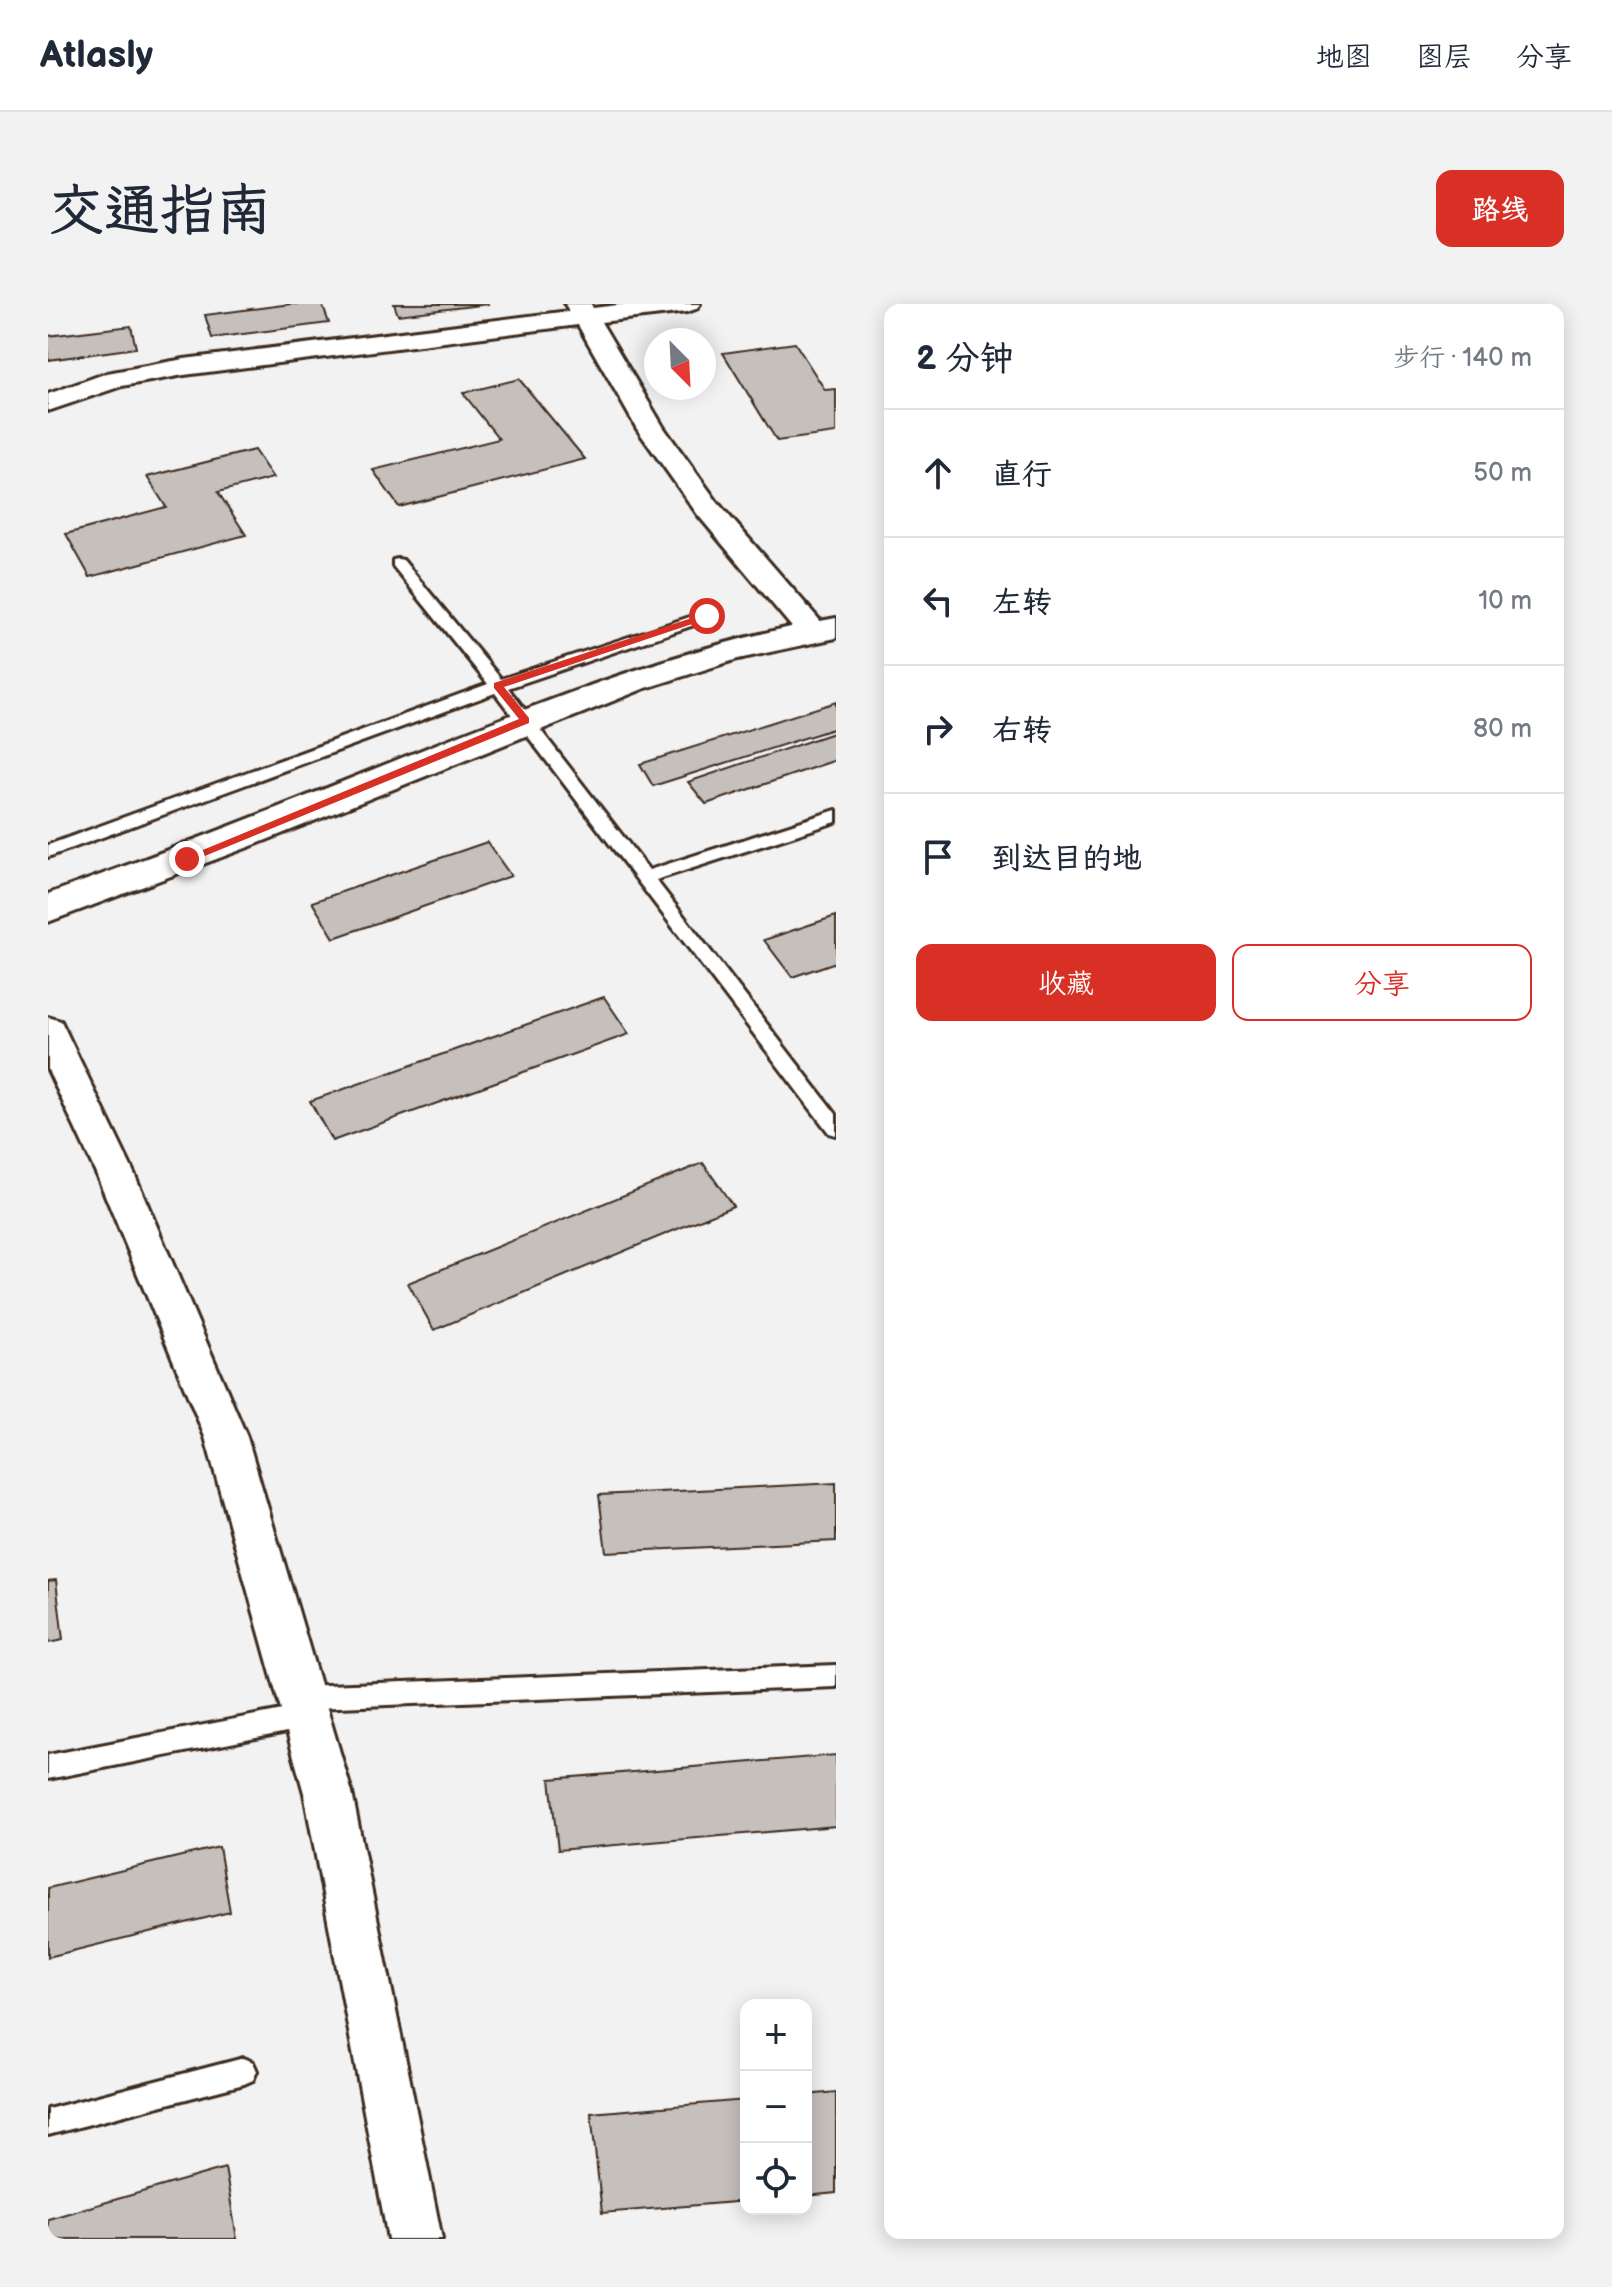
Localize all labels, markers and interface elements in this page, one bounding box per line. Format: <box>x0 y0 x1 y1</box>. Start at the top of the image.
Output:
text: Atlasly <box>40 33 153 78</box>
text: 地图 <box>1316 41 1372 74</box>
text: 图层 <box>1416 41 1472 74</box>
text: 分享 <box>1516 41 1572 74</box>
button: 路线 <box>1436 170 1564 247</box>
text: 交通指南 <box>48 179 272 246</box>
north arrow <box>644 328 716 400</box>
text: 2 分钟 <box>916 338 1014 379</box>
text: 步行 · 140 m <box>1393 343 1532 374</box>
icon: ahead <box>916 451 960 495</box>
text: 直行 <box>992 457 1052 493</box>
text: 50 m <box>1473 458 1532 489</box>
icon: left <box>916 579 960 623</box>
text: 左转 <box>992 585 1052 621</box>
text: 10 m <box>1478 586 1532 617</box>
route start <box>689 598 725 634</box>
icon: right <box>916 707 960 751</box>
text: 右转 <box>992 713 1052 749</box>
text: 80 m <box>1473 714 1532 745</box>
icon: arrive <box>916 835 960 879</box>
route end <box>169 841 205 877</box>
text: 到达目的地 <box>992 841 1142 877</box>
button: 收藏 <box>916 944 1216 1021</box>
button: 分享 <box>1232 944 1532 1021</box>
map controls <box>740 1999 812 2215</box>
button: + <box>740 1999 812 2071</box>
button: − <box>740 2071 812 2143</box>
button: locate <box>740 2143 812 2215</box>

